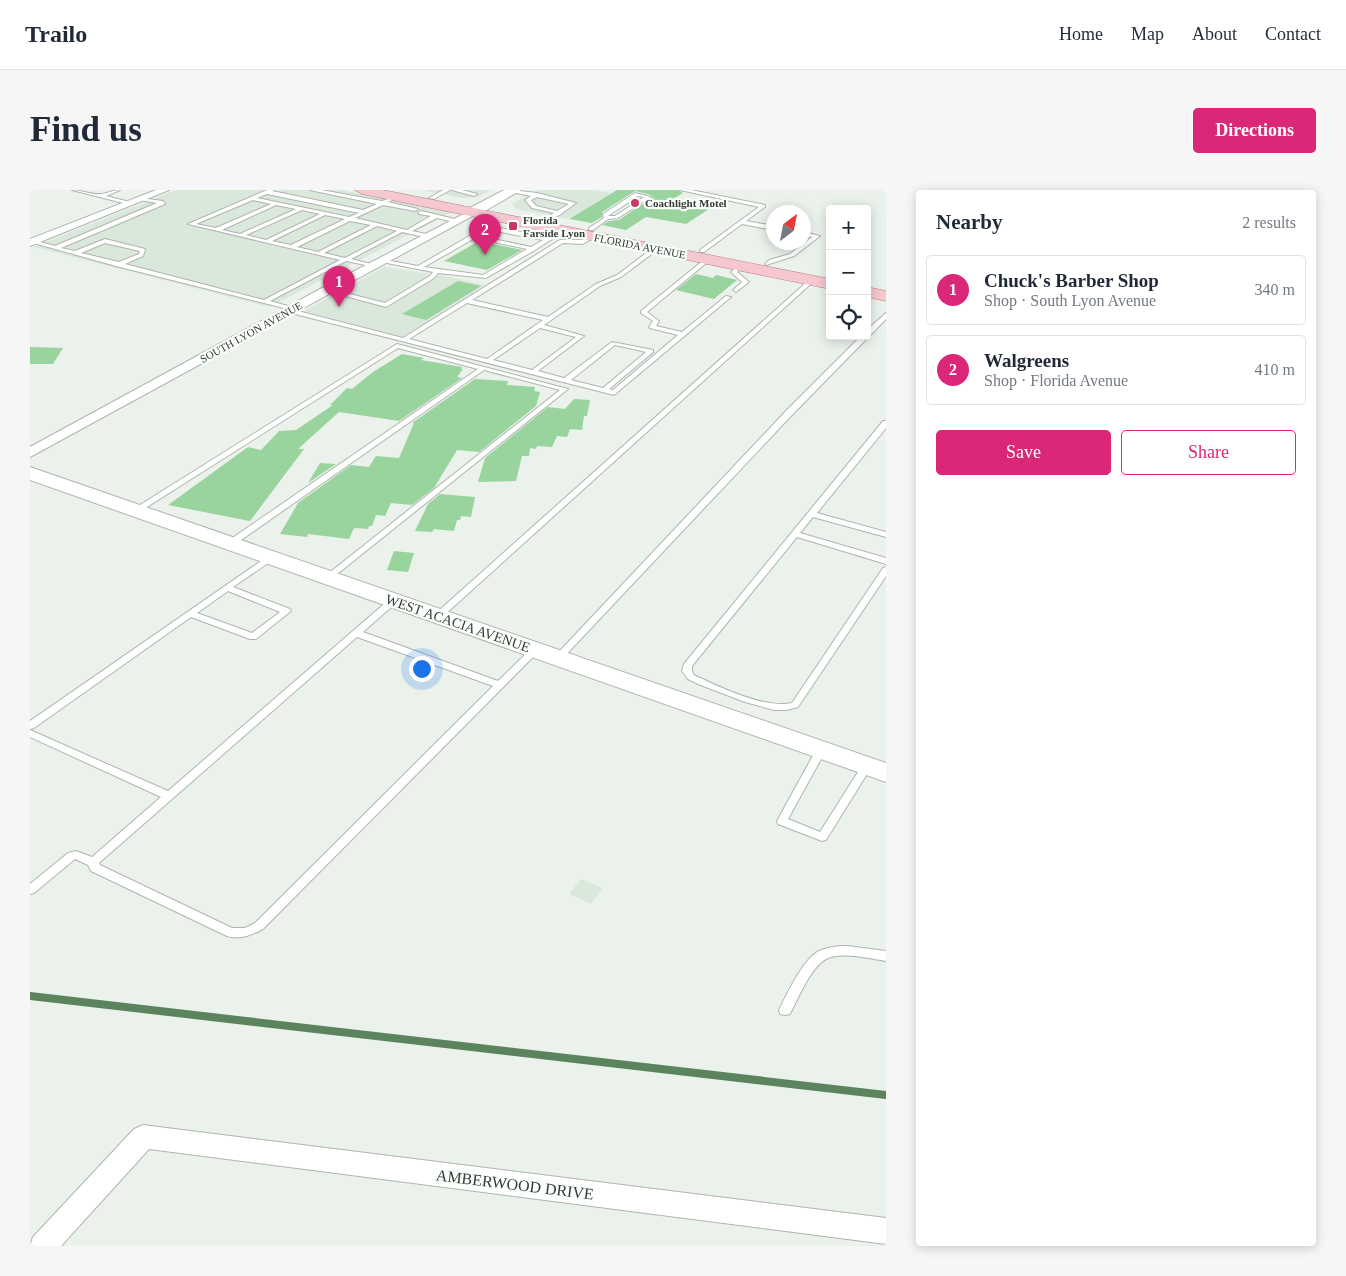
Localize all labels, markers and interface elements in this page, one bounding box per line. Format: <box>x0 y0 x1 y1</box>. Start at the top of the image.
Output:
text: Trailo <box>25 21 87 47</box>
text: Home <box>1059 24 1103 44</box>
text: Map <box>1131 24 1164 44</box>
text: About <box>1192 24 1237 44</box>
text: Contact <box>1265 24 1321 44</box>
button: Directions <box>1193 108 1316 153</box>
text: Find us <box>30 110 142 149</box>
marker: Coachlight Motel <box>629 197 641 209</box>
place label: Coachlight Motel <box>645 197 727 209</box>
north arrow <box>766 205 811 250</box>
map controls <box>826 205 871 340</box>
button: + <box>826 205 871 250</box>
text: Nearby <box>936 210 1003 234</box>
pin: 2 <box>469 214 501 255</box>
place label: Florida Farside Lyon <box>523 214 585 239</box>
text: 2 results <box>1242 214 1296 231</box>
marker: Florida Farside Lyon <box>507 220 519 232</box>
street label: FLORIDA AVENUE <box>593 231 687 261</box>
button: − <box>826 250 871 295</box>
pin: 1 <box>323 266 355 307</box>
text: Chuck's Barber Shop <box>984 270 1159 291</box>
text: 1 <box>949 281 957 298</box>
text: 340 m <box>1255 281 1295 298</box>
text: Shop · South Lyon Avenue <box>984 292 1156 309</box>
button: locate <box>826 295 871 340</box>
street label: SOUTH LYON AVENUE <box>198 299 304 365</box>
text: Walgreens <box>984 350 1069 371</box>
text: 2 <box>949 361 957 378</box>
text: 410 m <box>1255 361 1295 378</box>
text: Shop · Florida Avenue <box>984 372 1128 389</box>
button: Save <box>936 430 1111 475</box>
button: Share <box>1121 430 1296 475</box>
street label: WEST ACACIA AVENUE <box>384 592 532 655</box>
your location <box>409 656 435 682</box>
street label: AMBERWOOD DRIVE <box>435 1166 595 1203</box>

